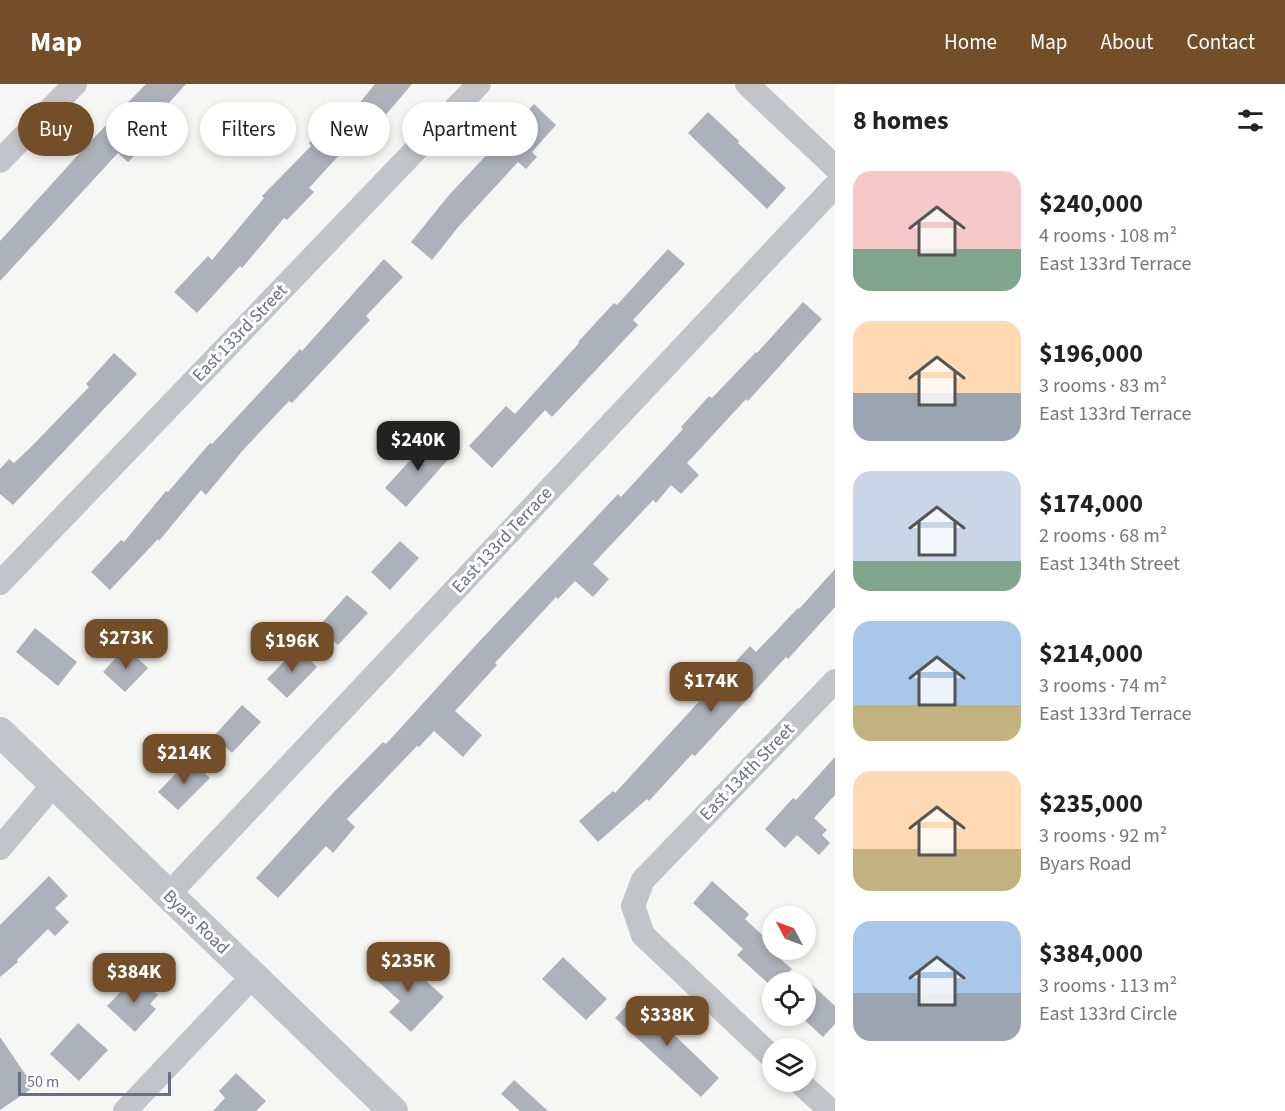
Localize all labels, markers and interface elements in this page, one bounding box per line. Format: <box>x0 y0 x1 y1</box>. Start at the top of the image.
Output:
text: Map <box>30 22 82 62</box>
text: Home <box>944 27 997 57</box>
text: Map <box>1030 27 1068 57</box>
text: About <box>1101 27 1153 57</box>
text: Contact <box>1186 27 1255 57</box>
chip: Buy <box>18 102 94 156</box>
chip: Rent <box>106 102 188 156</box>
chip: Filters <box>200 102 296 156</box>
chip: New <box>308 102 390 156</box>
chip: Apartment <box>402 102 538 156</box>
text: 8 homes <box>853 102 948 139</box>
icon: filters <box>1234 104 1267 137</box>
text: $240,000 <box>1039 185 1143 222</box>
icon: home <box>901 195 973 267</box>
text: 4 rooms · 108 m² <box>1039 222 1177 250</box>
text: East 133rd Terrace <box>1039 250 1191 278</box>
street label: East 133rd Street <box>187 279 293 387</box>
text: $196,000 <box>1039 335 1143 372</box>
icon: home <box>901 345 973 417</box>
text: 3 rooms · 83 m² <box>1039 372 1167 400</box>
text: East 133rd Terrace <box>1039 400 1191 428</box>
pin: $240K <box>376 421 460 472</box>
text: $240K <box>391 426 445 454</box>
street label: East 133rd Terrace <box>446 481 558 599</box>
text: $174,000 <box>1039 485 1143 522</box>
icon: home <box>901 495 973 567</box>
text: 2 rooms · 68 m² <box>1039 522 1167 550</box>
text: East 134th Street <box>1039 550 1180 578</box>
pin: $273K <box>84 619 168 670</box>
pin: $196K <box>250 622 334 673</box>
text: $273K <box>99 624 153 652</box>
text: $196K <box>265 627 319 655</box>
text: $214,000 <box>1039 635 1143 672</box>
icon: home <box>901 645 973 717</box>
pin: $174K <box>669 662 753 713</box>
text: $174K <box>684 667 738 695</box>
text: 3 rooms · 74 m² <box>1039 672 1167 700</box>
text: East 133rd Terrace <box>1039 700 1191 728</box>
street label: East 134th Street <box>694 718 800 826</box>
pin: $214K <box>142 734 226 785</box>
text: $214K <box>157 739 211 767</box>
text: $235,000 <box>1039 785 1143 822</box>
icon: home <box>901 795 973 867</box>
text: 3 rooms · 92 m² <box>1039 822 1167 850</box>
text: Byars Road <box>1039 850 1132 878</box>
street label: Byars Road <box>157 884 235 960</box>
north arrow <box>762 906 816 960</box>
map controls <box>762 906 816 1092</box>
text: $384,000 <box>1039 935 1143 972</box>
pin: $235K <box>366 942 450 993</box>
icon: home <box>901 945 973 1017</box>
text: $235K <box>381 947 435 975</box>
pin: $384K <box>92 953 176 1004</box>
text: $384K <box>107 958 161 986</box>
button: locate <box>762 972 816 1026</box>
text: 3 rooms · 113 m² <box>1039 972 1177 1000</box>
pin: $338K <box>625 996 709 1047</box>
text: East 133rd Circle <box>1039 1000 1177 1028</box>
text: $338K <box>640 1001 694 1029</box>
button: layers <box>762 1038 816 1092</box>
scale bar <box>18 1069 171 1096</box>
text: 50 m <box>27 1071 59 1093</box>

